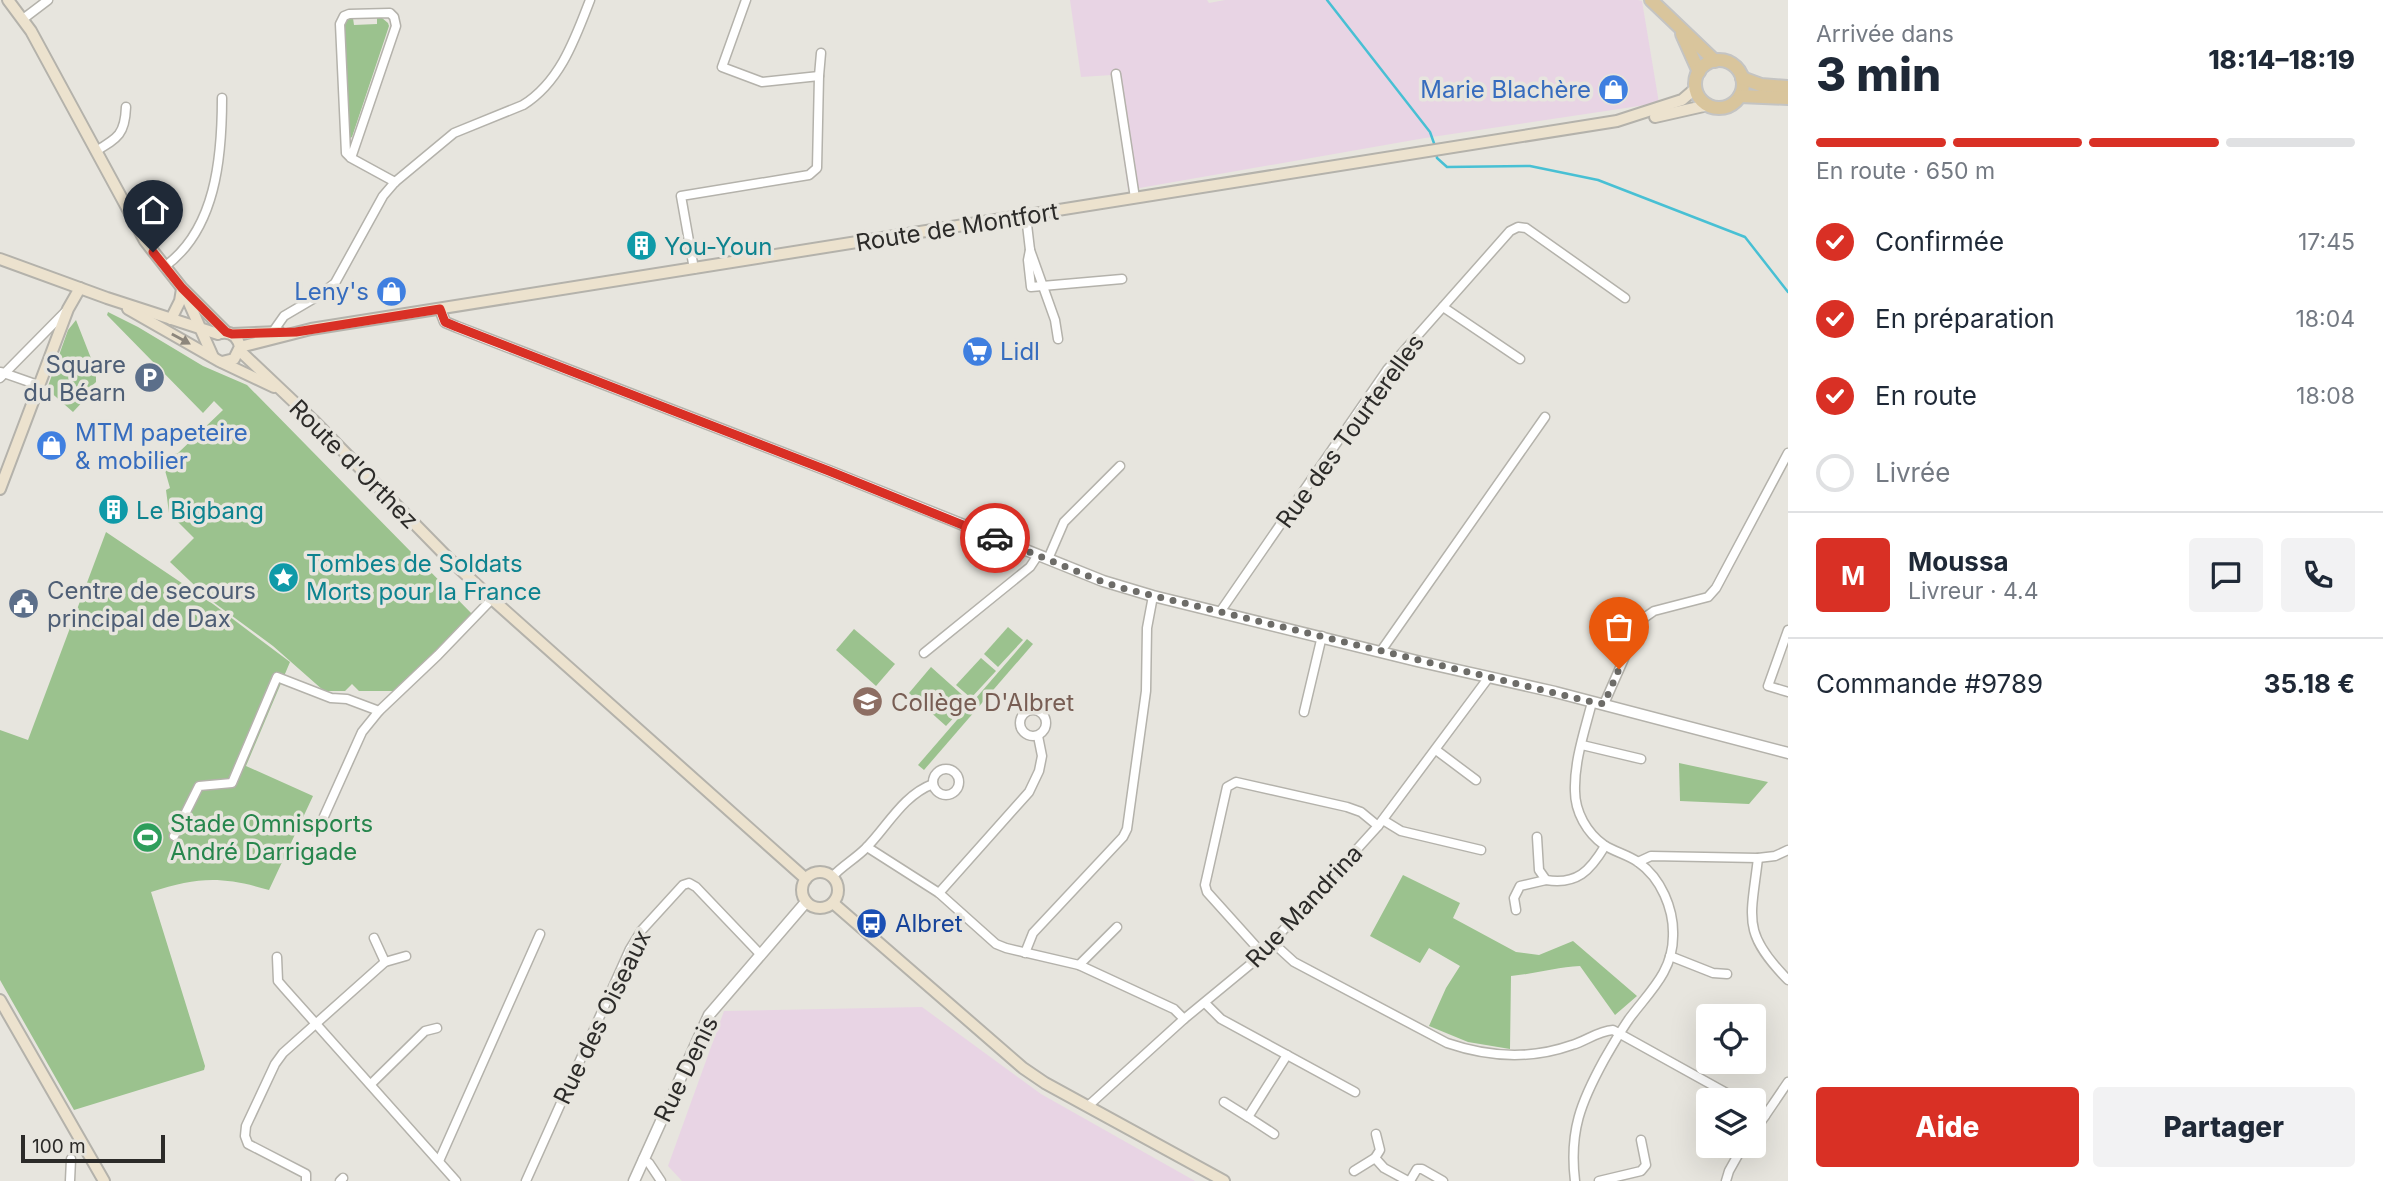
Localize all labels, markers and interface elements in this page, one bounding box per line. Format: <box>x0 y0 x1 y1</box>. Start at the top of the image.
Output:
text: Arrivée dans <box>1816 20 1954 48</box>
text: 18:14–18:19 <box>2208 44 2355 75</box>
text: 3 min <box>1816 46 1941 102</box>
shop icon: Marie Blachère <box>1597 72 1631 106</box>
place label: Marie Blachère <box>1420 75 1591 104</box>
text: En route · 650 m <box>1816 157 1995 185</box>
pin <box>123 180 183 252</box>
icon: home <box>134 191 172 229</box>
street label: Route de Montfort <box>854 197 1061 257</box>
icon: check <box>1816 223 1854 261</box>
text: Confirmée <box>1875 226 2004 257</box>
text: 17:45 <box>2298 228 2355 256</box>
building icon: You-Youn <box>624 229 658 263</box>
place label: You-Youn <box>664 232 772 261</box>
shop icon: Leny's <box>375 274 409 308</box>
place label: Leny's <box>294 277 369 306</box>
icon: check <box>1816 300 1854 338</box>
text: En préparation <box>1875 303 2055 334</box>
text: 18:04 <box>2295 305 2355 333</box>
street label: Rue des Tourterelles <box>1270 328 1430 534</box>
one-way arrow <box>172 333 191 345</box>
supermarket icon: Lidl <box>960 334 994 368</box>
place label: Lidl <box>1000 337 1040 366</box>
place label: Square du Béarn <box>23 350 126 407</box>
parking icon: Square du Béarn <box>132 361 166 395</box>
icon: check <box>1816 377 1854 415</box>
text: En route <box>1875 380 1977 411</box>
text: 18:08 <box>2296 382 2355 410</box>
street label: Route d'Orthez <box>283 393 425 535</box>
place label: MTM papeteire & mobilier <box>75 418 248 475</box>
shop icon: MTM papeteire & mobilier <box>35 429 69 463</box>
text: Livrée <box>1875 457 1950 488</box>
building icon: Le Bigbang <box>96 493 130 527</box>
place label: Le Bigbang <box>136 496 264 525</box>
courier <box>960 503 1030 573</box>
icon: car <box>976 519 1014 557</box>
button: chat <box>2189 538 2263 612</box>
button: phone <box>2281 538 2355 612</box>
text: Moussa <box>1908 546 2009 577</box>
place label: Tombes de Soldats Morts pour la France <box>306 549 541 606</box>
place icon: Tombes de Soldats Morts pour la France <box>266 560 300 594</box>
text: M <box>1841 560 1865 591</box>
place label: Centre de secours principal de Dax <box>47 576 256 633</box>
text: Livreur · 4.4 <box>1908 577 2039 605</box>
public building icon: Centre de secours principal de Dax <box>7 587 41 621</box>
pin <box>1589 597 1649 669</box>
icon: bag <box>1600 608 1638 646</box>
text: Commande #9789 <box>1816 668 2043 699</box>
text: 35.18 € <box>2264 668 2355 699</box>
school or university icon: Collège D'Albret <box>851 685 885 719</box>
place label: Collège D'Albret <box>891 688 1074 717</box>
place label: Stade Omnisports André Darrigade <box>170 809 373 866</box>
sports icon: Stade Omnisports André Darrigade <box>130 820 164 854</box>
street label: Rue Mandrina <box>1240 839 1368 973</box>
bus stop icon: Albret <box>855 906 889 940</box>
place label: Albret <box>895 909 963 938</box>
street label: Rue des Oiseaux <box>547 925 657 1109</box>
map controls <box>1696 1004 1766 1158</box>
button: locate <box>1696 1004 1766 1074</box>
street label: Rue Denis <box>648 1011 724 1127</box>
button: Aide <box>1816 1087 2079 1167</box>
button: Partager <box>2093 1087 2355 1167</box>
button: layers <box>1696 1088 1766 1158</box>
scale bar <box>21 1132 164 1164</box>
text: 100 m <box>32 1135 86 1158</box>

